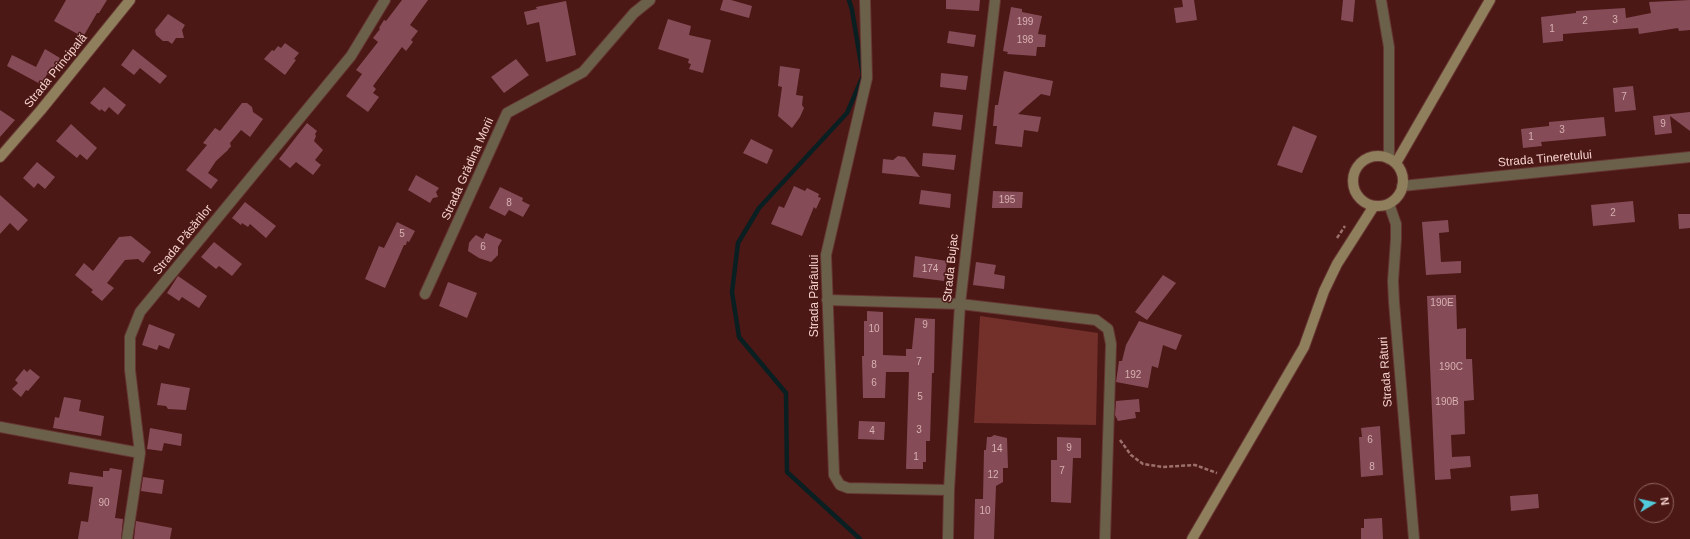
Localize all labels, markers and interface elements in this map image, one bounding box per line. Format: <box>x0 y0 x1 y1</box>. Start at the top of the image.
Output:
house number: 3 <box>1612 14 1618 26</box>
house number: 2 <box>1582 15 1588 27</box>
house number: 199 <box>1017 16 1033 28</box>
house number: 1 <box>1549 23 1555 35</box>
street label: Strada Principală <box>22 31 90 111</box>
house number: 198 <box>1017 34 1033 46</box>
house number: 7 <box>1621 91 1627 103</box>
street label: Strada Grădina Morii <box>439 116 497 222</box>
house number: 9 <box>1660 118 1666 130</box>
house number: 3 <box>1559 124 1565 136</box>
house number: 1 <box>1528 131 1534 143</box>
street label: Strada Tineretului <box>1497 148 1593 170</box>
house number: 195 <box>999 194 1015 206</box>
house number: 8 <box>506 197 512 209</box>
street label: Strada Păsărilor <box>150 202 216 278</box>
house number: 2 <box>1610 207 1616 219</box>
house number: 5 <box>399 228 405 240</box>
street label: Strada Bujac <box>940 233 962 303</box>
house number: 6 <box>480 241 486 253</box>
street label: Strada Pârâului <box>808 255 822 337</box>
house number: 174 <box>922 263 938 275</box>
house number: 190E <box>1430 297 1454 309</box>
house number: 9 <box>922 319 928 331</box>
house number: 10 <box>868 323 880 335</box>
street label: Strada Râturi <box>1376 336 1396 408</box>
house number: 7 <box>916 356 922 368</box>
house number: 8 <box>871 359 877 371</box>
house number: 190C <box>1439 361 1463 373</box>
house number: 192 <box>1125 369 1141 381</box>
house number: 6 <box>871 377 877 389</box>
house number: 5 <box>917 391 923 403</box>
house number: 190B <box>1435 396 1459 408</box>
house number: 3 <box>916 424 922 436</box>
house number: 4 <box>869 425 875 437</box>
house number: 6 <box>1367 434 1373 446</box>
house number: 9 <box>1066 442 1072 454</box>
house number: 14 <box>991 443 1003 455</box>
house number: 1 <box>913 451 919 463</box>
house number: 8 <box>1369 461 1375 473</box>
house number: 7 <box>1059 465 1065 477</box>
house number: 12 <box>987 469 999 481</box>
north arrow <box>1634 483 1674 523</box>
text: N <box>1658 496 1671 506</box>
house number: 90 <box>98 497 110 509</box>
house number: 10 <box>979 505 991 517</box>

